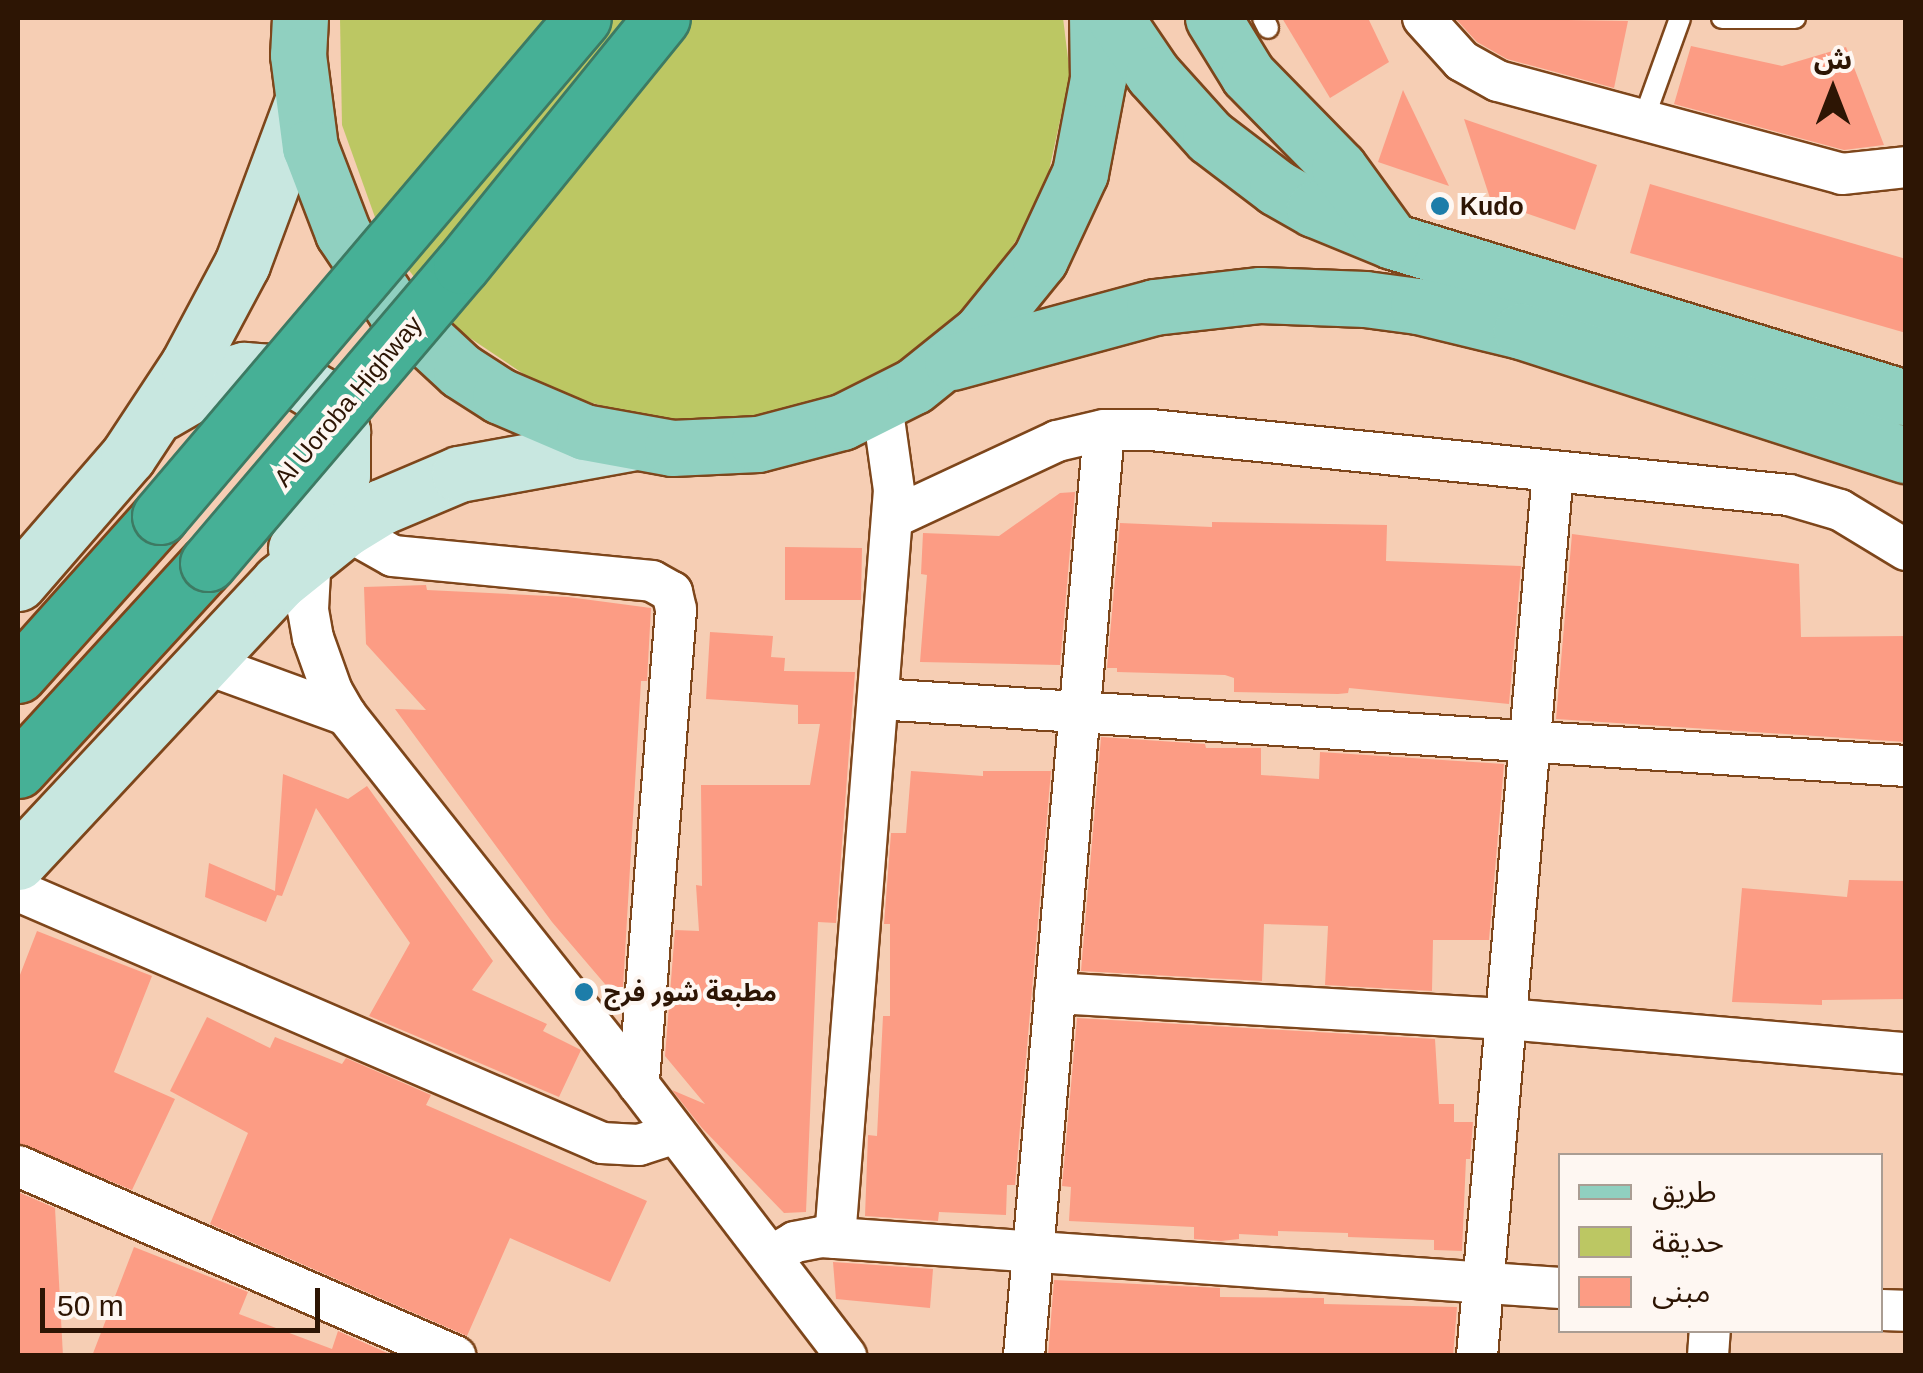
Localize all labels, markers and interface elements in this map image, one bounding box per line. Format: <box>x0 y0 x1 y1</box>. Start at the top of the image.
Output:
north arrow <box>1783 40 1883 140</box>
text: ش <box>1814 44 1852 75</box>
place label: Kudo <box>1460 191 1524 221</box>
marker: Kudo <box>1429 195 1451 217</box>
street label: Al Uoroba Highway <box>268 309 428 493</box>
place label: مطبعة شور فرج <box>604 977 777 1007</box>
marker: مطبعة شور فرج <box>573 981 595 1003</box>
legend <box>1558 1153 1883 1333</box>
text: طريق <box>1652 1175 1717 1208</box>
text: حديقة <box>1652 1225 1724 1258</box>
scale bar <box>45 1268 325 1330</box>
text: مبنى <box>1652 1275 1710 1308</box>
text: 50 m <box>57 1289 124 1322</box>

